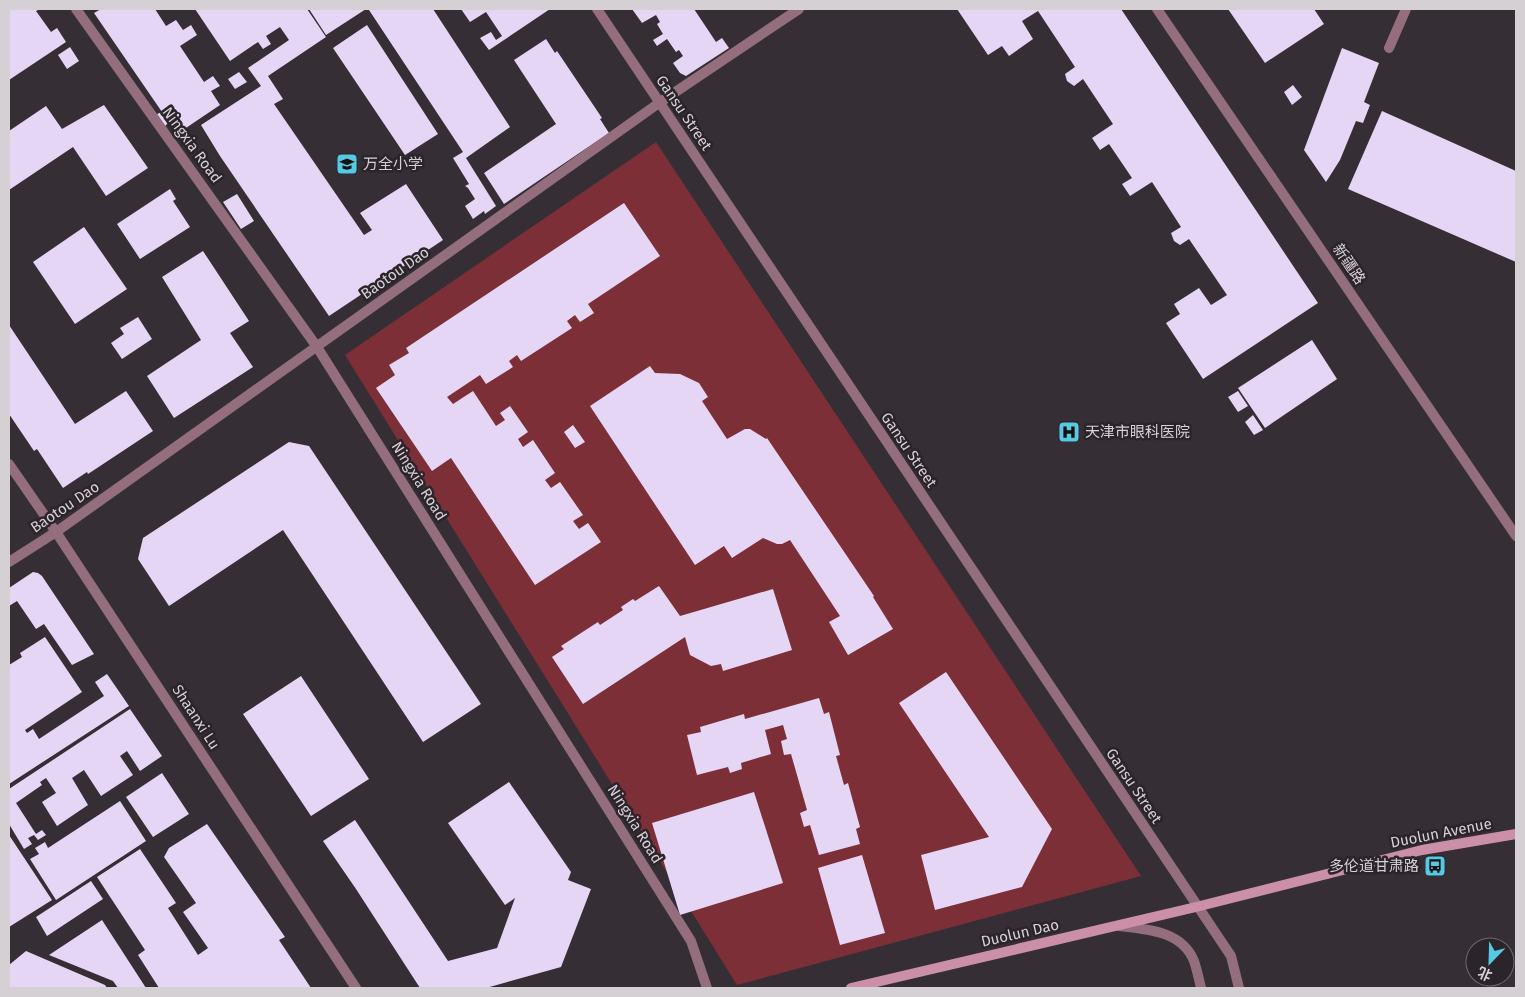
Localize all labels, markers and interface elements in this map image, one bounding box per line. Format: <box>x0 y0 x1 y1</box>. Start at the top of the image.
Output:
street label: Gansu Street <box>652 72 716 155</box>
street label: Ningxia Road <box>158 104 226 186</box>
school or university icon: 万全小学 <box>335 152 359 176</box>
place label: 万全小学 <box>363 155 423 173</box>
street label: 新疆路 <box>1329 240 1369 288</box>
street label: Baotou Dao <box>357 243 433 303</box>
street label: Gansu Street <box>877 409 941 492</box>
hospital icon: 天津市眼科医院 <box>1057 420 1081 444</box>
place label: 天津市眼科医院 <box>1085 423 1190 441</box>
street label: Ningxia Road <box>388 438 450 524</box>
street label: Baotou Dao <box>27 477 103 537</box>
street label: Shaanxi Lu <box>168 681 224 753</box>
street label: Gansu Street <box>1102 745 1166 828</box>
street label: Ningxia Road <box>604 781 666 867</box>
street label: Duolun Avenue <box>1389 814 1493 852</box>
bus stop icon: 多伦道甘肃路 <box>1423 854 1447 878</box>
place label: 多伦道甘肃路 <box>1329 857 1419 875</box>
street label: Duolun Dao <box>979 915 1061 951</box>
north arrow <box>1465 937 1515 987</box>
text: 北 <box>1475 963 1495 984</box>

